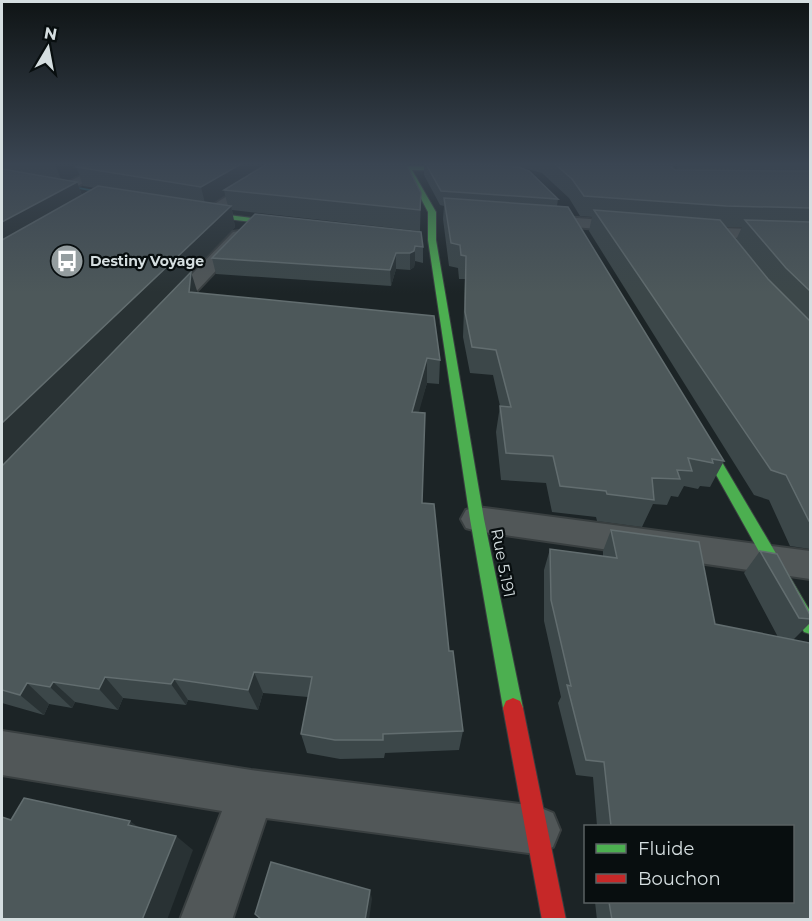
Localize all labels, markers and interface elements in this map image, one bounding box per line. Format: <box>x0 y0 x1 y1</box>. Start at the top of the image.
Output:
north arrow <box>18 18 78 78</box>
text: N <box>42 23 59 44</box>
bus stop icon: Destiny Voyage <box>49 243 85 279</box>
place label: Destiny Voyage <box>90 252 204 270</box>
street label: Rue 5.191 <box>487 527 519 599</box>
legend <box>584 825 794 903</box>
text: Fluide <box>638 838 694 860</box>
text: Bouchon <box>638 868 721 890</box>

